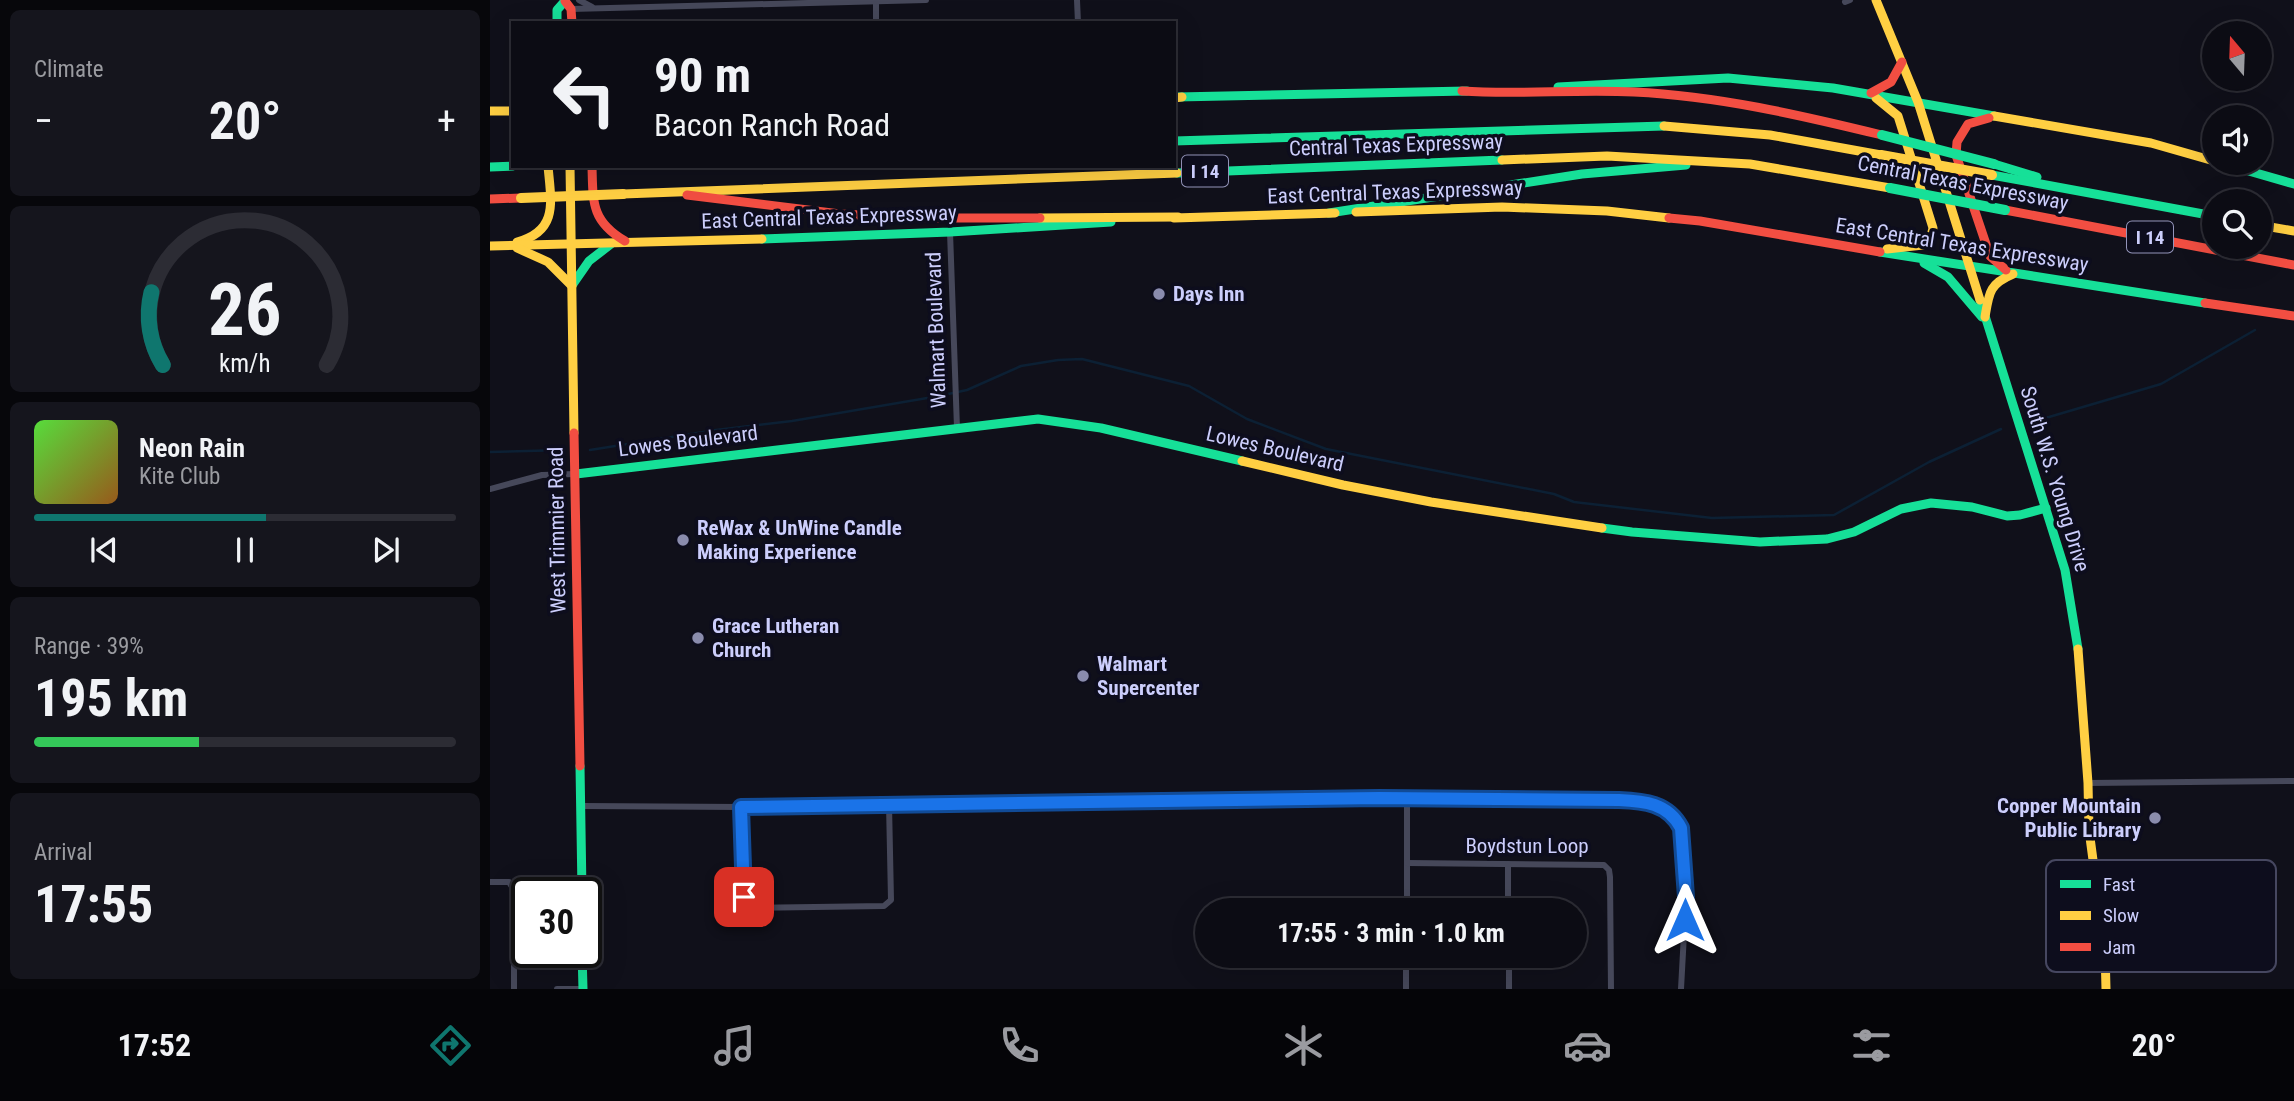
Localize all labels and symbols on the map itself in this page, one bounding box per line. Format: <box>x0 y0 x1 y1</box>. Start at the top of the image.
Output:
north arrow <box>2202 21 2272 91</box>
street label: Central Texas Expressway <box>1288 129 1504 161</box>
street label: Central Texas Expressway <box>1855 151 2071 215</box>
road number: I 14 <box>1182 155 1228 186</box>
street label: East Central Texas Expressway <box>1267 176 1523 208</box>
street label: East Central Texas Expressway <box>701 201 957 233</box>
street label: East Central Texas Expressway <box>1834 213 2090 277</box>
road number: I 14 <box>2127 221 2173 252</box>
street label: Walmart Boulevard <box>921 251 951 409</box>
place label: Days Inn <box>1173 282 1245 306</box>
marker: Days Inn <box>1151 286 1167 302</box>
street label: South W.S. Young Drive <box>2015 383 2095 575</box>
street label: Lowes Boulevard <box>617 421 759 461</box>
street label: Lowes Boulevard <box>1204 421 1346 477</box>
street label: West Trimmier Road <box>544 446 570 614</box>
place label: ReWax & UnWine Candle Making Experience <box>697 516 902 564</box>
marker: ReWax & UnWine Candle Making Experience <box>675 532 691 548</box>
place label: Grace Lutheran Church <box>712 614 839 662</box>
marker: Grace Lutheran Church <box>690 630 706 646</box>
place label: Walmart Supercenter <box>1097 652 1199 700</box>
marker: Walmart Supercenter <box>1075 668 1091 684</box>
place label: Copper Mountain Public Library <box>1997 794 2142 842</box>
marker: Copper Mountain Public Library <box>2147 810 2163 826</box>
street label: Boydstun Loop <box>1465 834 1589 858</box>
legend <box>2046 860 2276 972</box>
pin <box>714 867 774 927</box>
text: Fast <box>2103 873 2135 896</box>
speed limit sign: 30 <box>511 877 602 968</box>
position arrow <box>1648 883 1722 957</box>
text: Slow <box>2103 904 2139 927</box>
text: Jam <box>2103 936 2136 959</box>

